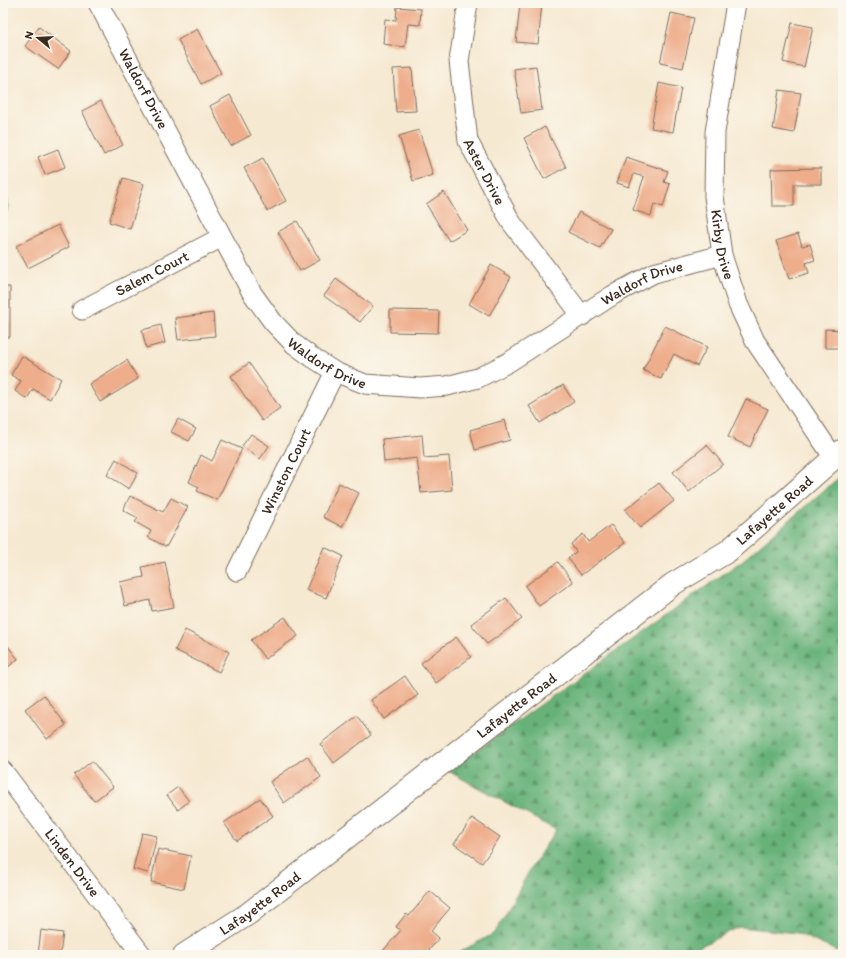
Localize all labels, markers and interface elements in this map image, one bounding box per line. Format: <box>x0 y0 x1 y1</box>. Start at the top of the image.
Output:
north arrow <box>18 18 58 58</box>
text: N <box>22 30 36 41</box>
street label: Waldorf Drive <box>115 45 172 132</box>
street label: Aster Drive <box>459 136 509 208</box>
street label: Kirby Drive <box>707 208 738 282</box>
street label: Salem Court <box>112 247 192 300</box>
street label: Waldorf Drive <box>597 257 685 309</box>
street label: Waldorf Drive <box>284 333 369 393</box>
street label: Winston Court <box>257 425 315 517</box>
street label: Lafayette Road <box>732 471 817 549</box>
street label: Lafayette Road <box>473 668 561 742</box>
street label: Linden Drive <box>41 825 104 900</box>
street label: Lafayette Road <box>216 867 305 939</box>

